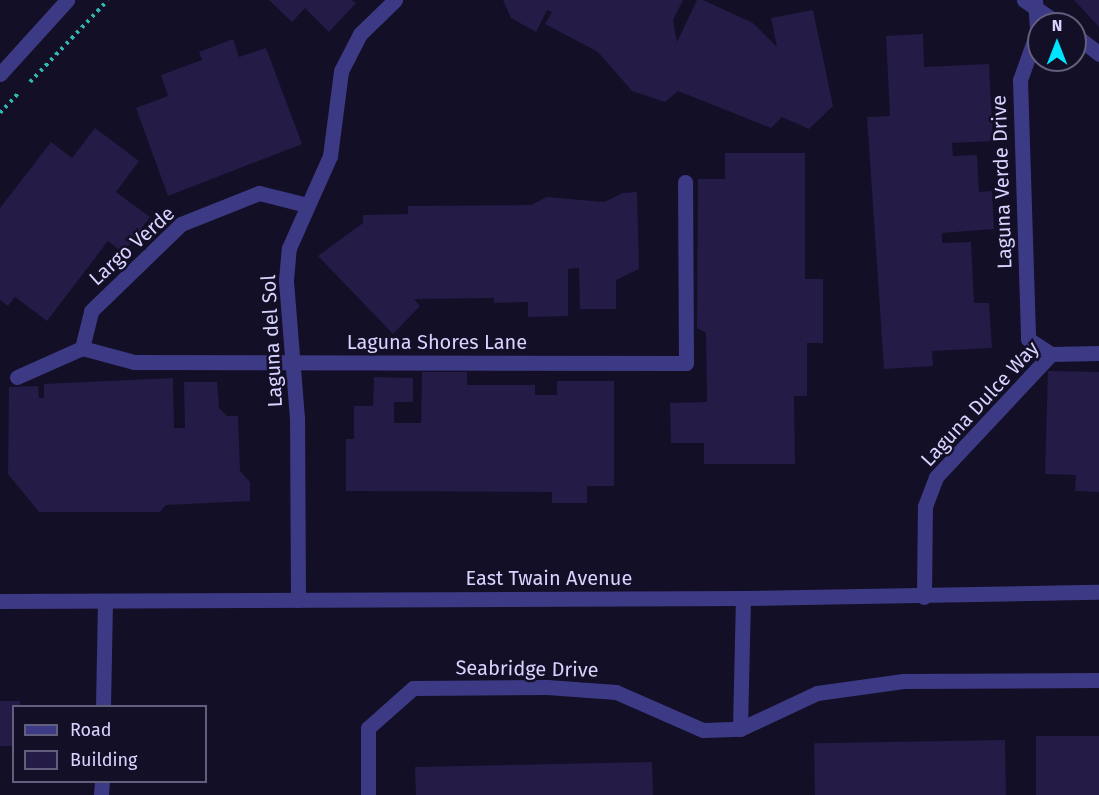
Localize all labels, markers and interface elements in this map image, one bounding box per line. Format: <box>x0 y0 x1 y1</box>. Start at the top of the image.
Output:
north arrow <box>1027 12 1087 72</box>
text: N <box>1052 16 1062 35</box>
street label: Laguna Verde Drive <box>987 95 1017 269</box>
street label: Largo Verde <box>84 201 180 291</box>
street label: Laguna del Sol <box>257 274 287 408</box>
street label: Laguna Shores Lane <box>347 330 527 354</box>
street label: Laguna Dulce Way <box>916 337 1044 471</box>
street label: East Twain Avenue <box>466 566 632 590</box>
street label: Seabridge Drive <box>455 656 599 682</box>
legend <box>12 705 207 783</box>
text: Road <box>70 719 112 741</box>
text: Building <box>70 749 137 771</box>

